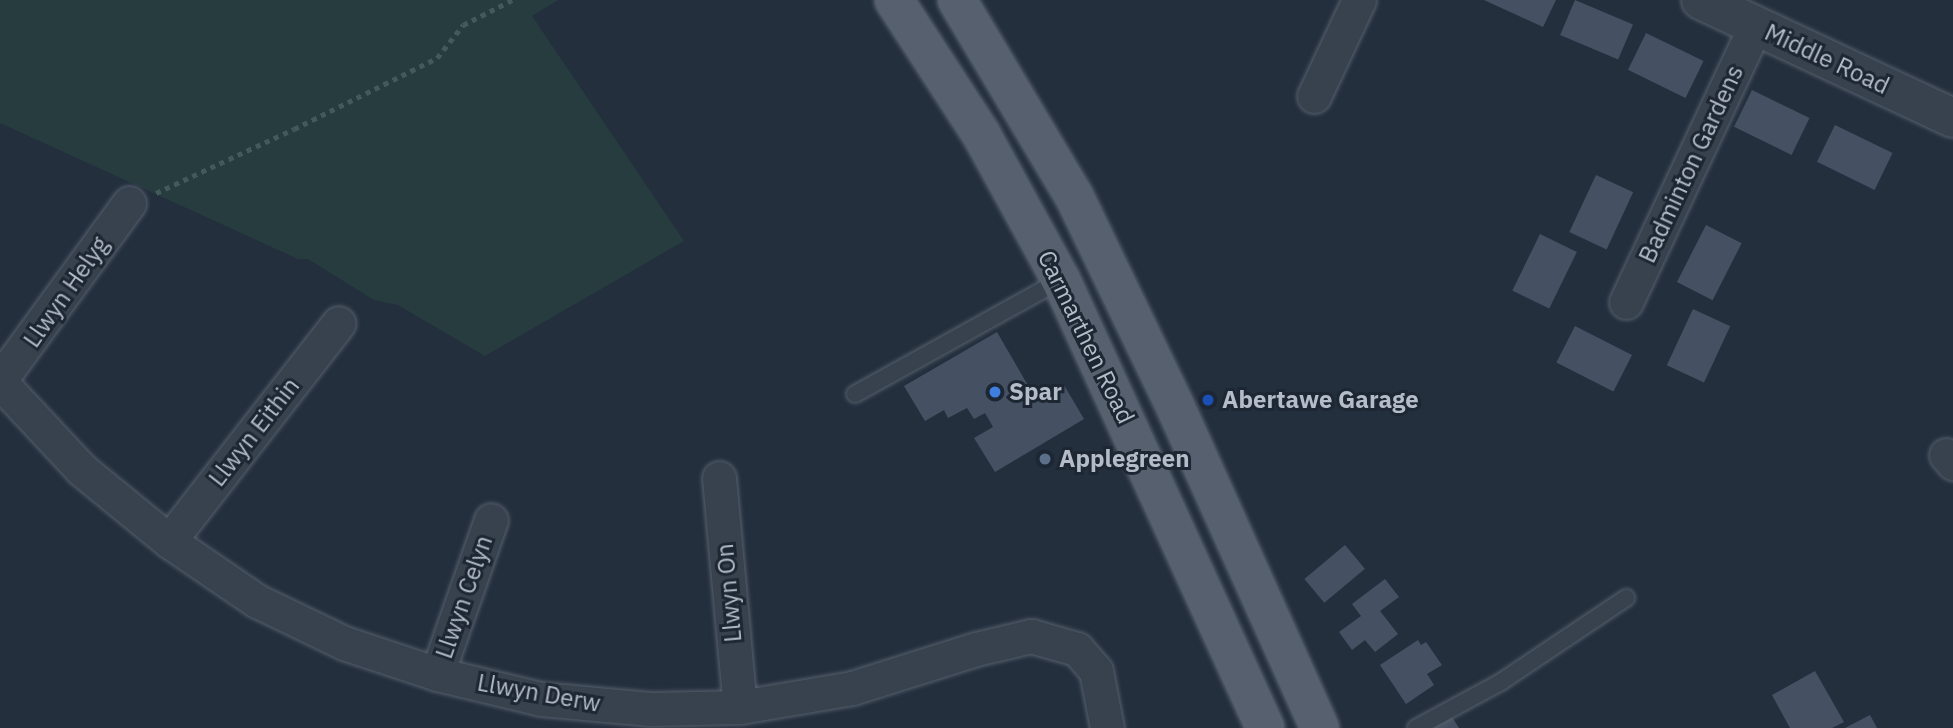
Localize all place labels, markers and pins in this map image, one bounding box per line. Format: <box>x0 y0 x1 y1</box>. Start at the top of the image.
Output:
place label: Spar <box>1009 378 1062 406</box>
marker: Spar <box>987 384 1003 400</box>
place label: Abertawe Garage <box>1222 386 1419 414</box>
marker: Abertawe Garage <box>1200 392 1216 408</box>
place label: Applegreen <box>1059 445 1189 473</box>
marker: Applegreen <box>1037 451 1053 467</box>

